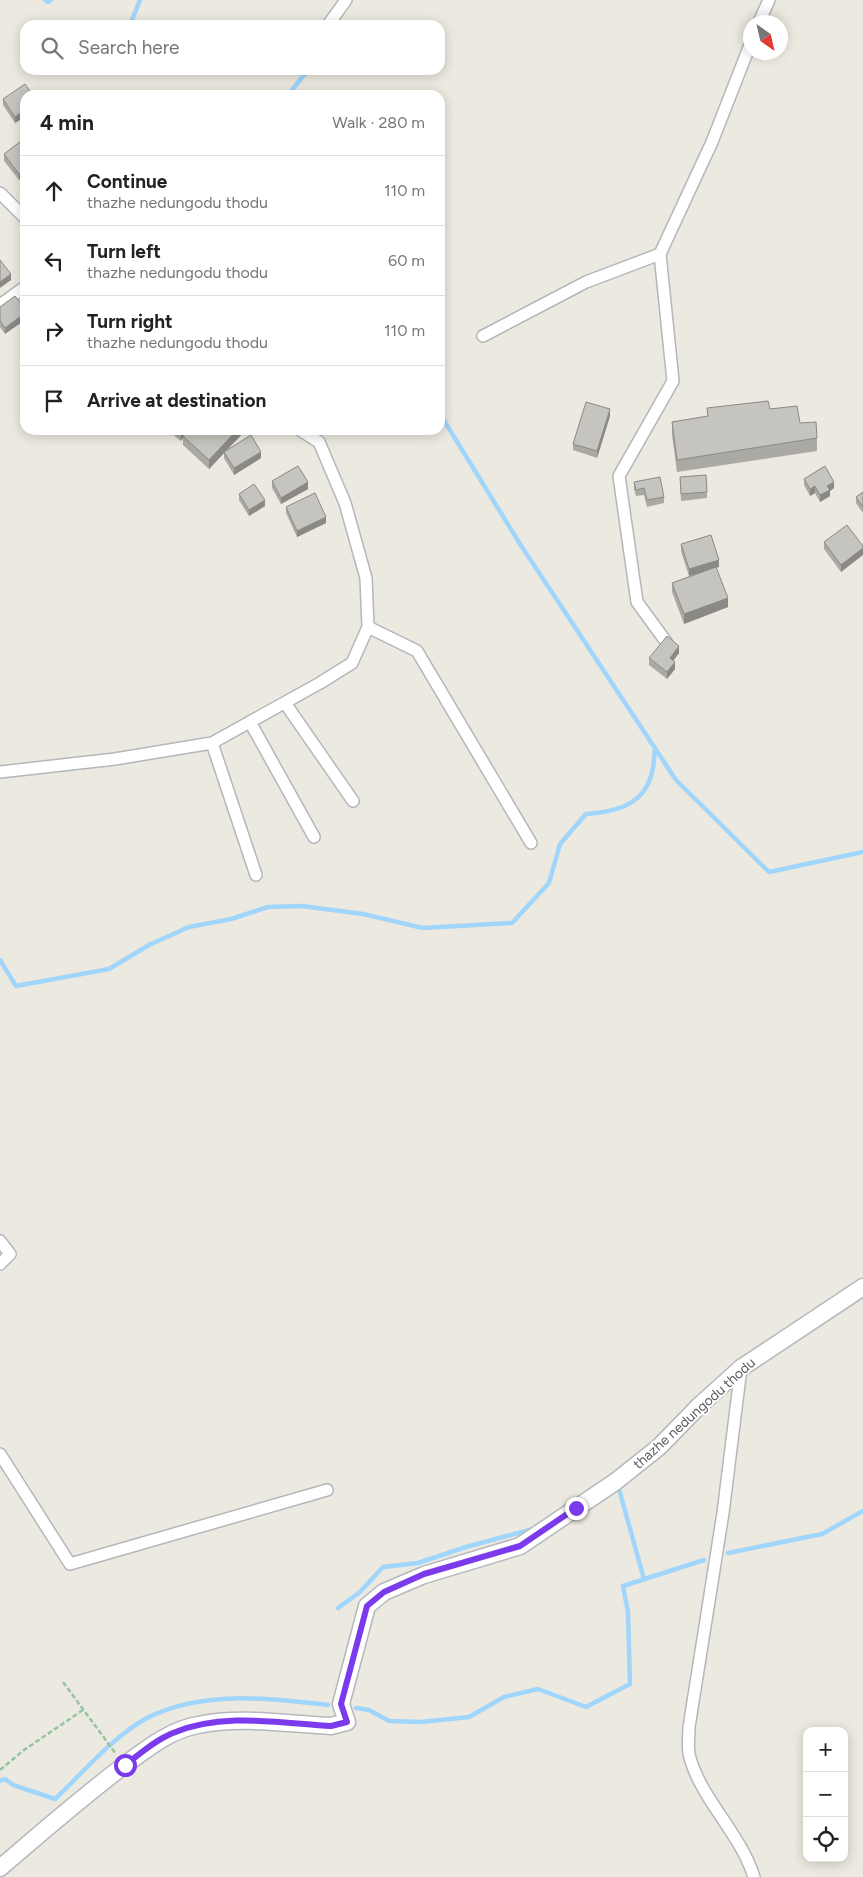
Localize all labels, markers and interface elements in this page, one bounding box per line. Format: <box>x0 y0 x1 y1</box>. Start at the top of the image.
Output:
north arrow <box>743 15 788 60</box>
search box <box>20 20 445 75</box>
icon: search <box>38 34 66 62</box>
text: Search here <box>78 36 180 59</box>
text: 4 min <box>40 110 94 135</box>
text: Walk · 280 m <box>332 113 425 132</box>
text: Continue <box>87 170 167 193</box>
icon: ahead <box>40 177 68 205</box>
text: 110 m <box>384 181 425 200</box>
text: thazhe nedungodu thodu <box>87 193 268 212</box>
text: Turn left <box>87 240 161 263</box>
icon: left <box>40 247 68 275</box>
text: 60 m <box>388 251 425 270</box>
text: thazhe nedungodu thodu <box>87 263 268 282</box>
text: Turn right <box>87 310 173 333</box>
icon: right <box>40 317 68 345</box>
text: 110 m <box>384 321 425 340</box>
text: thazhe nedungodu thodu <box>87 333 268 352</box>
icon: arrive <box>40 387 68 415</box>
text: Arrive at destination <box>87 389 266 412</box>
street label: thazhe nedungodu thodu <box>630 1354 759 1473</box>
route end <box>565 1497 588 1520</box>
map controls <box>803 1727 848 1862</box>
button: + <box>803 1727 848 1772</box>
route start <box>114 1754 137 1777</box>
button: − <box>803 1772 848 1817</box>
button: locate <box>803 1817 848 1862</box>

